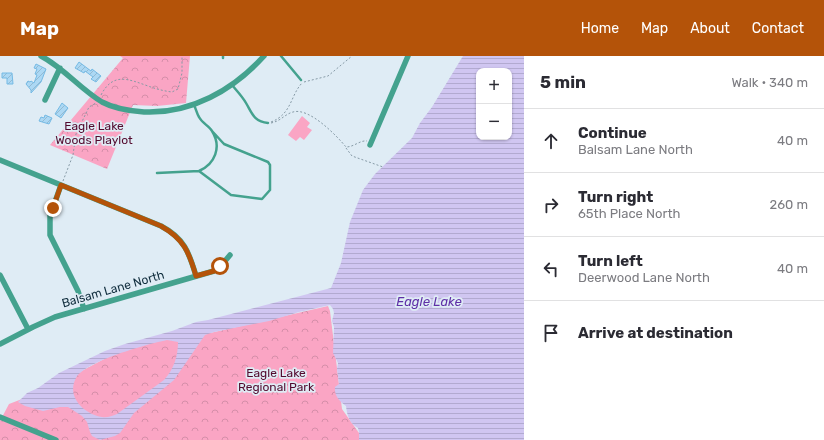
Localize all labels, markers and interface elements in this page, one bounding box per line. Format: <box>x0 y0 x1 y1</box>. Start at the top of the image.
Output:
text: Map <box>20 17 59 40</box>
text: Home <box>581 20 619 37</box>
text: Map <box>641 20 668 37</box>
text: About <box>690 20 730 37</box>
text: Contact <box>752 20 804 37</box>
map controls <box>476 68 512 140</box>
button: + <box>476 68 512 104</box>
text: 5 min <box>540 72 586 92</box>
text: Walk · 340 m <box>731 75 808 90</box>
button: − <box>476 104 512 140</box>
park label: Eagle Lake Woods Playlot <box>55 119 133 147</box>
text: Continue <box>578 124 647 142</box>
icon: ahead <box>540 130 562 152</box>
text: 40 m <box>777 133 808 148</box>
text: Balsam Lane North <box>578 142 693 157</box>
text: Turn right <box>578 188 653 206</box>
icon: right <box>540 194 562 216</box>
text: 260 m <box>770 197 808 212</box>
route end <box>44 199 62 217</box>
text: 65th Place North <box>578 206 681 221</box>
text: Turn left <box>578 252 643 270</box>
route start <box>211 257 229 275</box>
icon: left <box>540 258 562 280</box>
text: 40 m <box>777 261 808 276</box>
street label: Balsam Lane North <box>60 268 166 310</box>
text: Deerwood Lane North <box>578 270 710 285</box>
water label: Eagle Lake <box>396 294 462 310</box>
icon: arrive <box>540 322 562 344</box>
text: Arrive at destination <box>578 324 733 342</box>
park label: Eagle Lake Regional Park <box>238 366 315 394</box>

